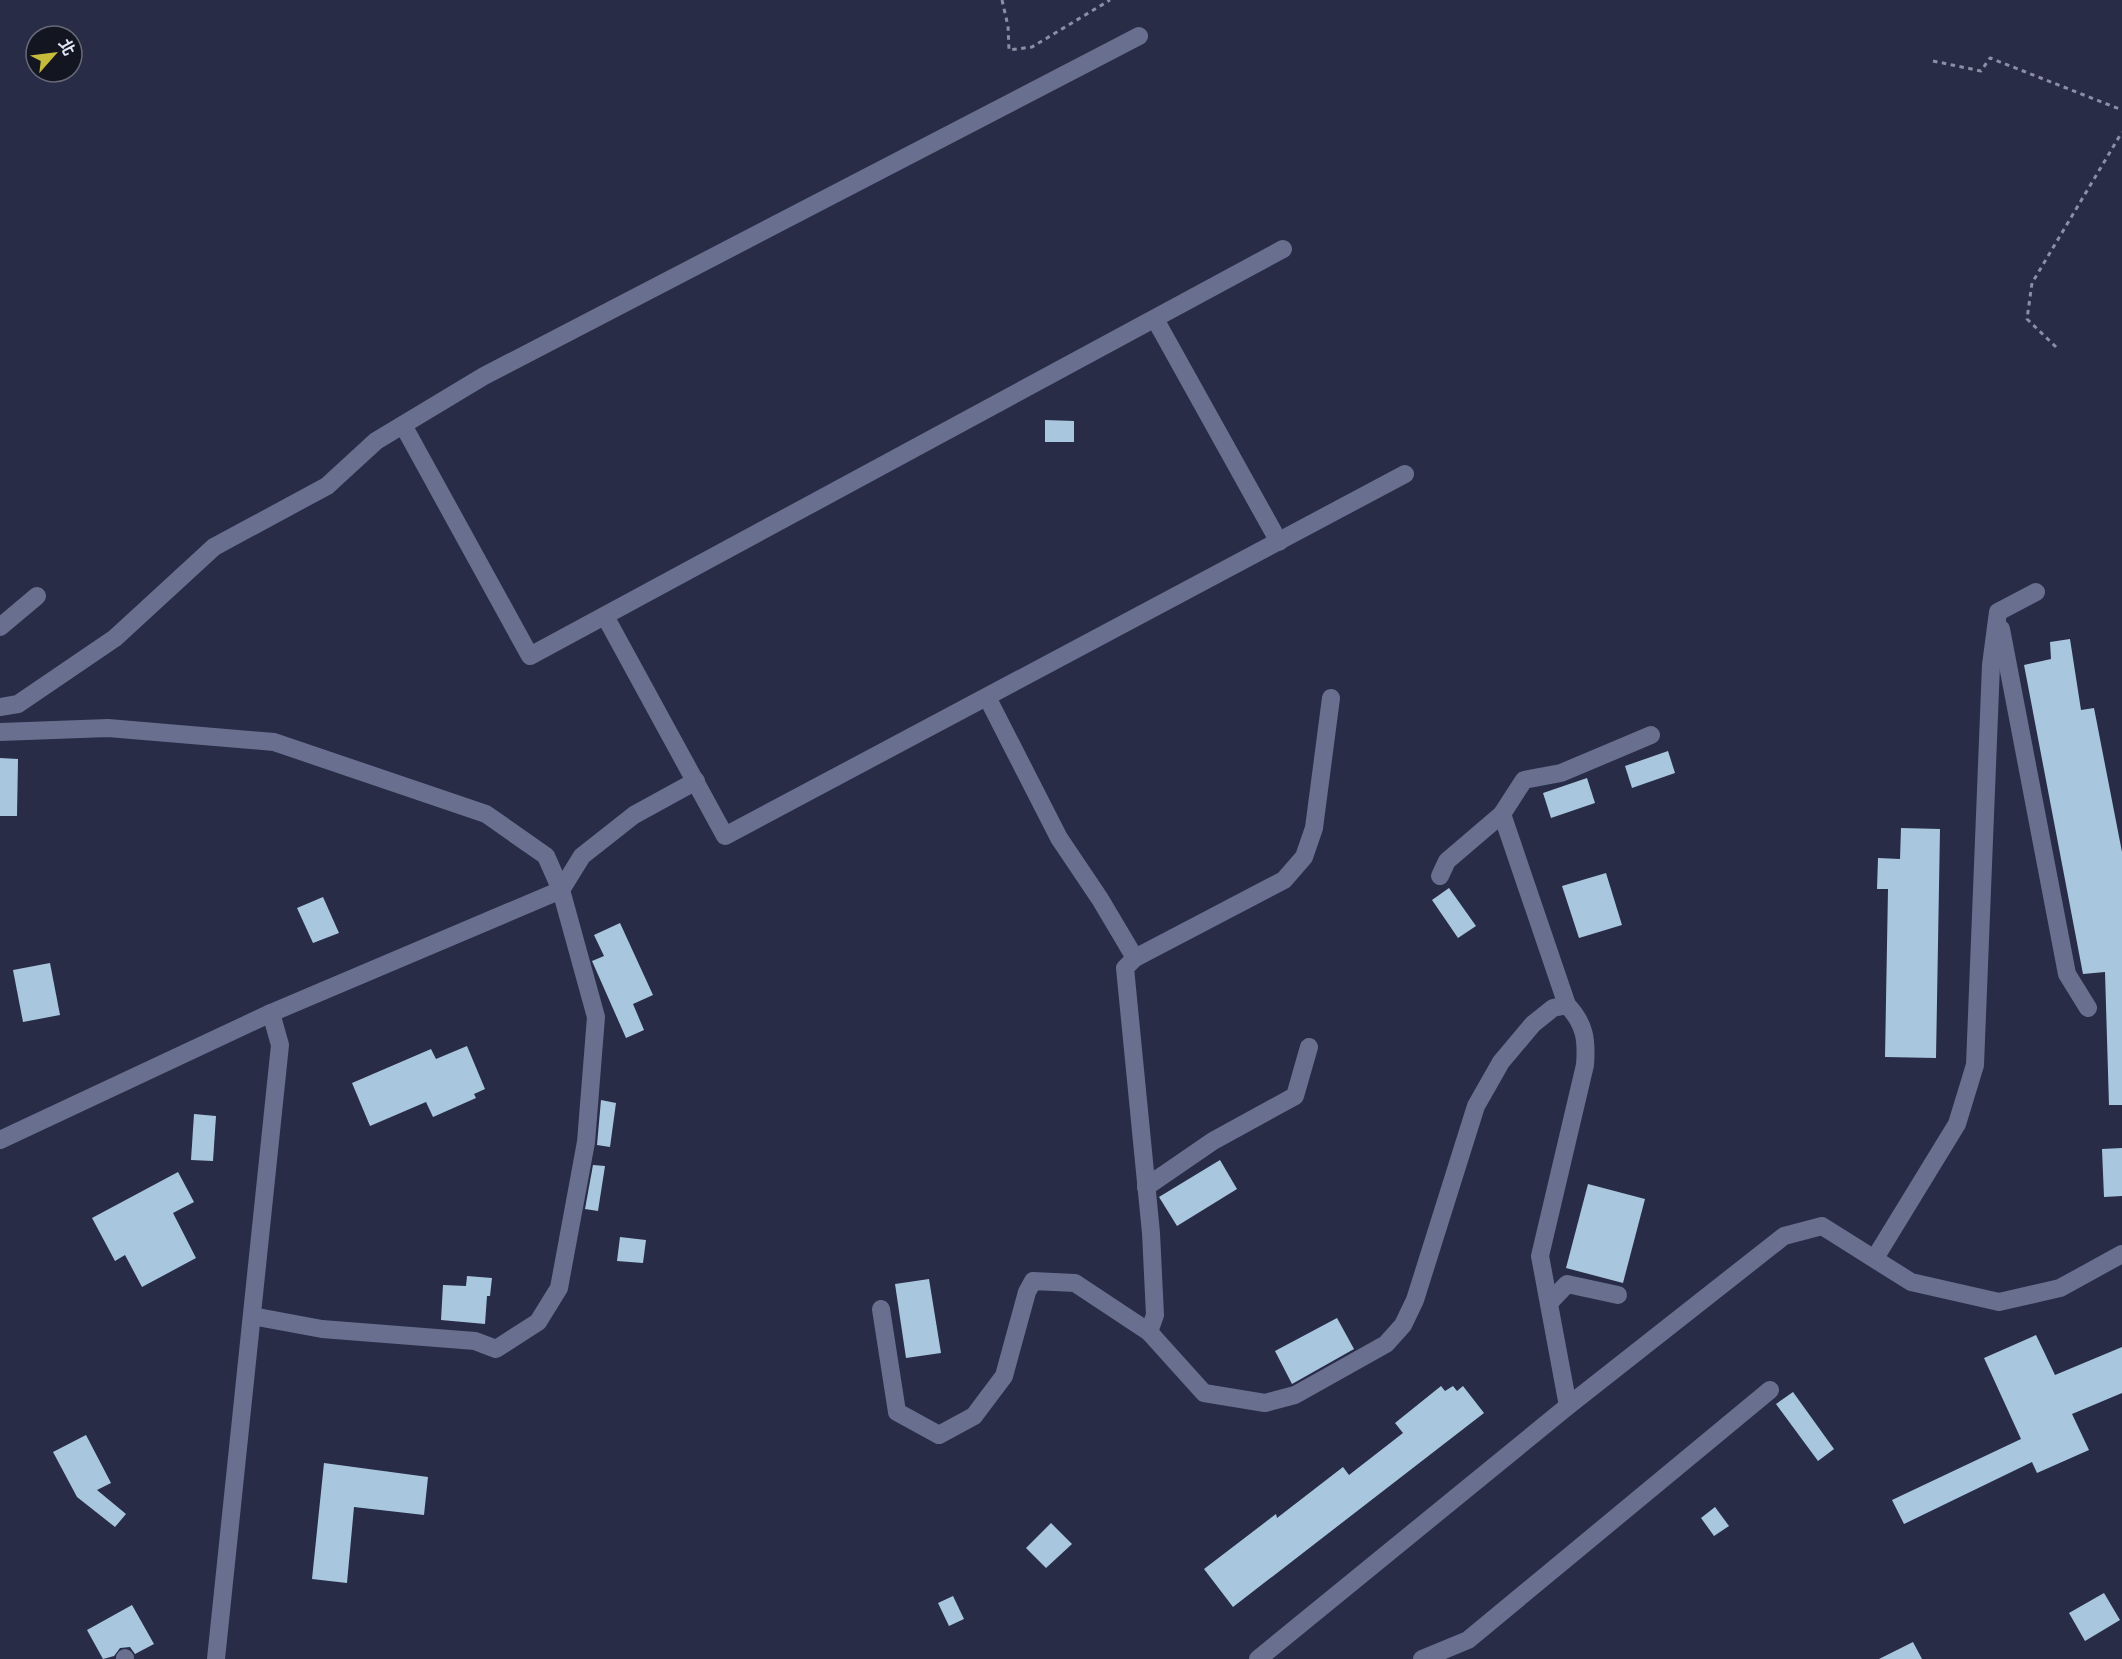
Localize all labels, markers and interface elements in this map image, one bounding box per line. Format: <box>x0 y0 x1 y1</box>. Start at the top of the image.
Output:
north arrow <box>24 24 84 84</box>
text: 北 <box>55 35 80 59</box>

